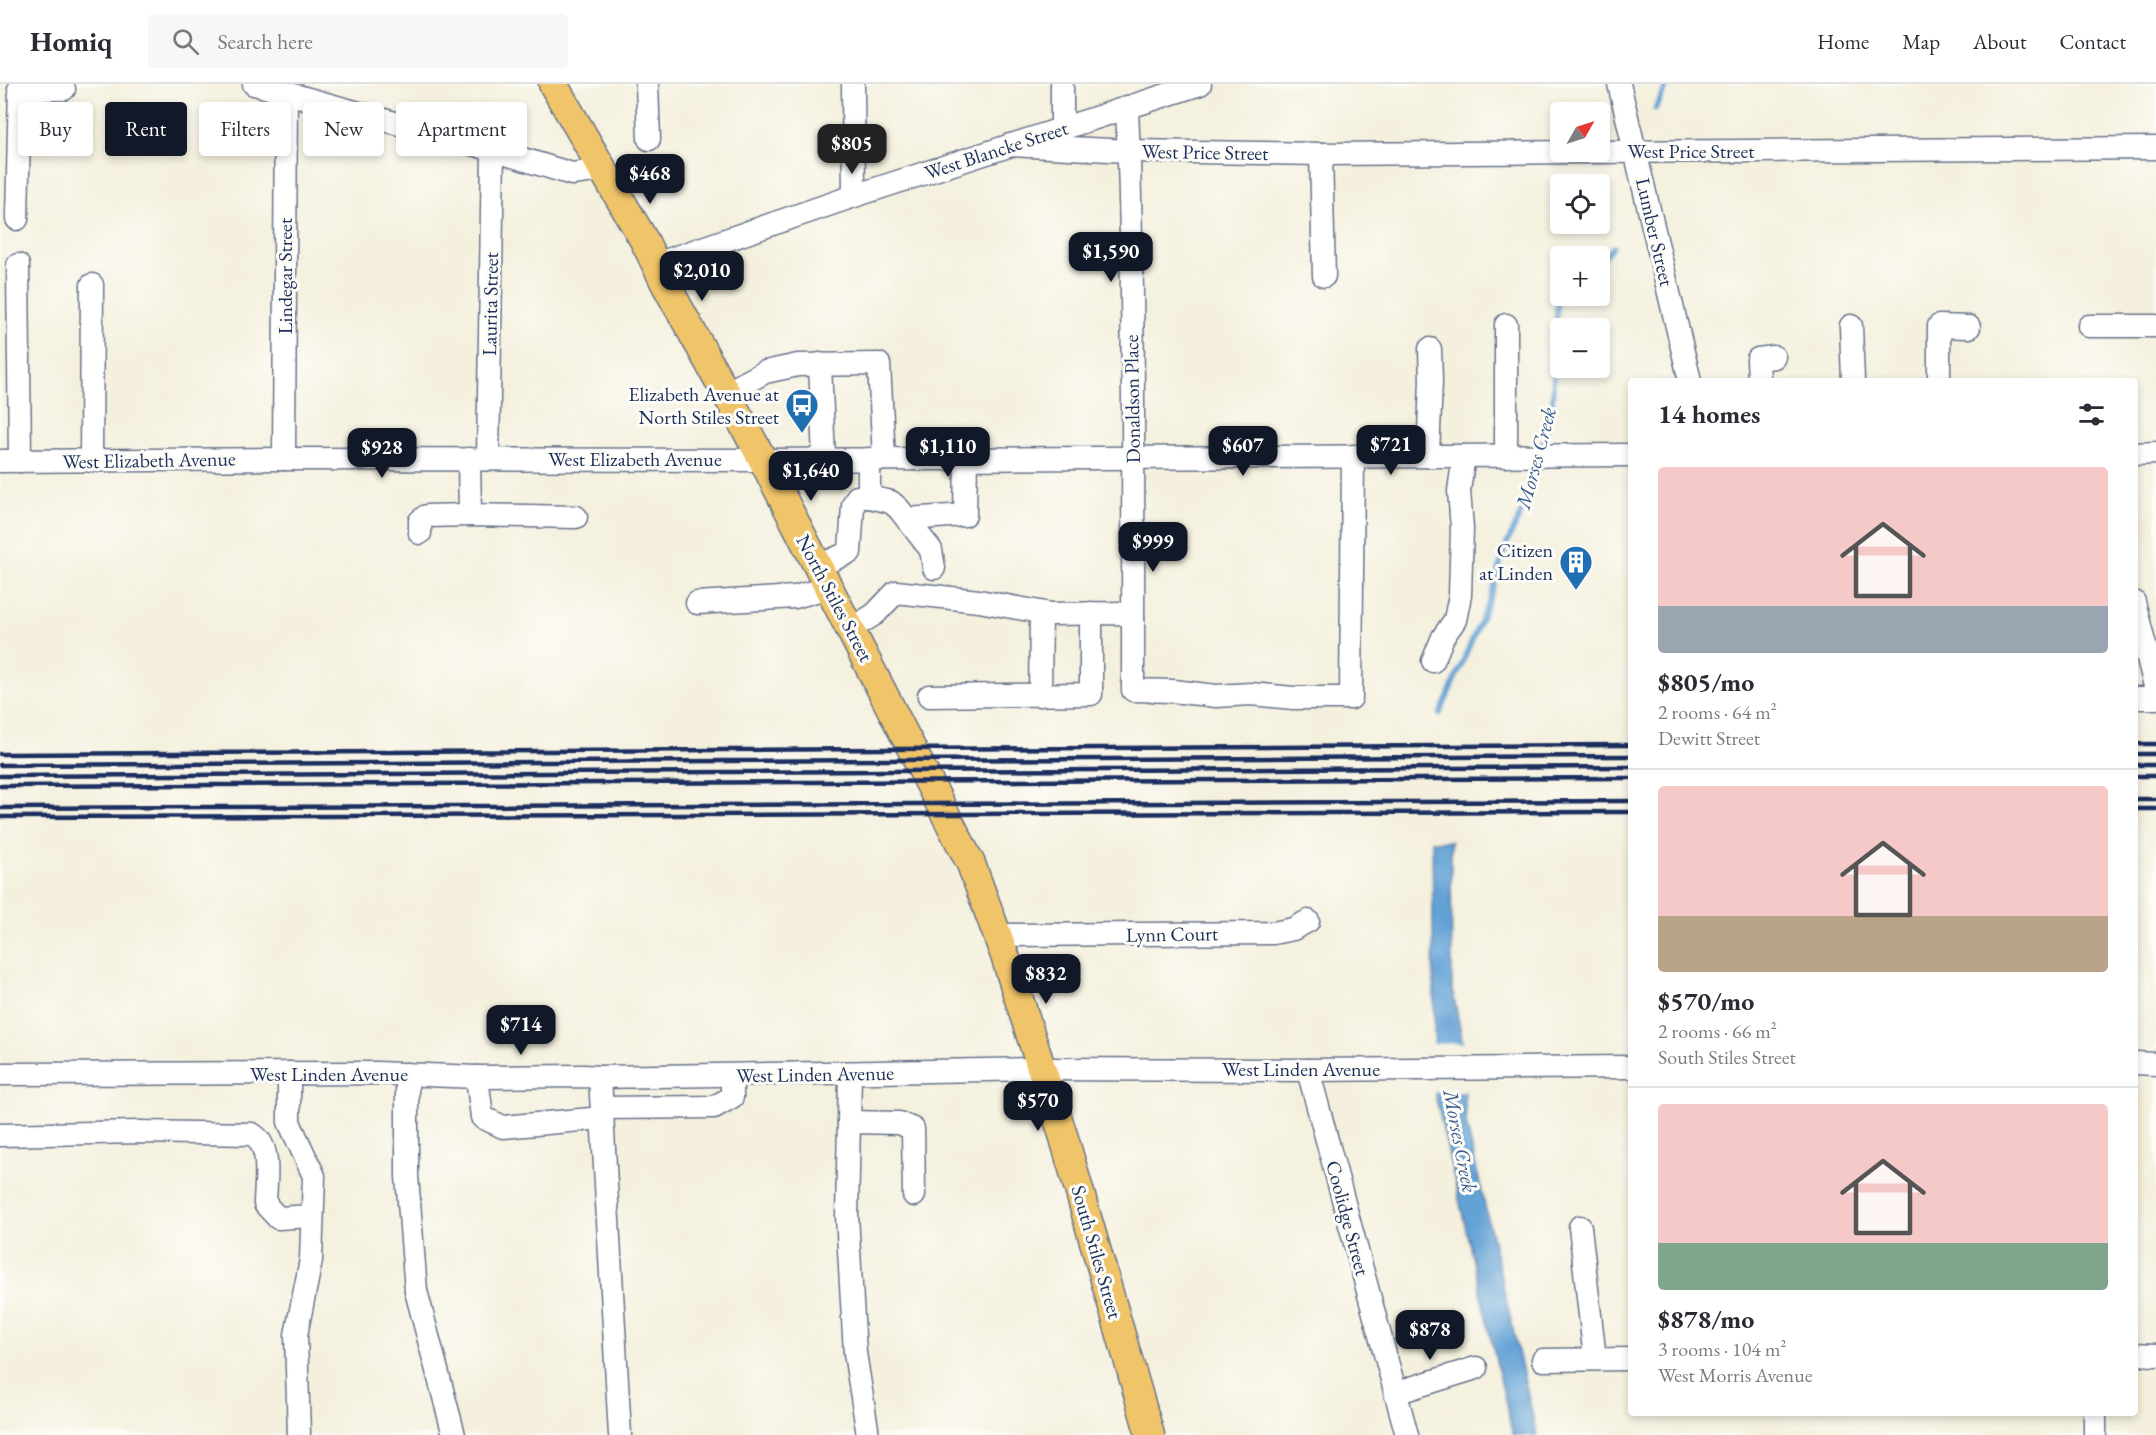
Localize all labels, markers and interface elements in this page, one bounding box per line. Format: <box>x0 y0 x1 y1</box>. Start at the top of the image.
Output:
search box <box>148 14 568 68</box>
text: Homiq <box>30 23 112 59</box>
icon: search <box>169 25 202 58</box>
text: Search here <box>217 27 313 56</box>
text: Home <box>1817 28 1869 55</box>
text: Map <box>1902 28 1940 55</box>
text: About <box>1973 28 2026 55</box>
text: Contact <box>2059 28 2126 55</box>
chip: Buy <box>18 102 93 156</box>
chip: Rent <box>105 102 187 156</box>
chip: Filters <box>199 102 291 156</box>
chip: New <box>303 102 384 156</box>
chip: Apartment <box>396 102 527 156</box>
north arrow <box>1550 102 1610 162</box>
map controls <box>1550 102 1610 378</box>
street label: West Blancke Street <box>921 114 1072 185</box>
pin: $805 <box>816 124 888 175</box>
text: $805 <box>832 130 872 156</box>
street label: West Price Street <box>1141 138 1269 166</box>
street label: West Price Street <box>1628 138 1755 164</box>
pin: $468 <box>614 154 686 205</box>
text: $468 <box>630 160 670 186</box>
button: locate <box>1550 174 1610 234</box>
street label: Lumber Street <box>1630 175 1680 289</box>
street label: Lindegar Street <box>272 217 298 334</box>
pin: $1,590 <box>1062 232 1160 283</box>
text: $1,590 <box>1083 238 1139 264</box>
button: + <box>1550 246 1610 306</box>
street label: Laurita Street <box>476 251 504 356</box>
pin: $2,010 <box>653 251 751 302</box>
text: $2,010 <box>674 257 730 283</box>
button: − <box>1550 318 1610 378</box>
street label: Donaldson Place <box>1118 334 1146 464</box>
place label: Elizabeth Avenue at North Stiles Street <box>628 381 780 430</box>
bus stop icon: Elizabeth Avenue at North Stiles Street <box>784 387 820 434</box>
text: 14 homes <box>1658 397 1760 431</box>
icon: filters <box>2075 398 2108 431</box>
water label: Morses Creek <box>1508 404 1562 514</box>
pin: $721 <box>1355 425 1427 476</box>
pin: $607 <box>1207 426 1279 477</box>
pin: $1,110 <box>899 427 997 478</box>
pin: $928 <box>346 428 418 479</box>
text: $721 <box>1371 431 1411 457</box>
text: $607 <box>1223 432 1263 458</box>
text: $1,110 <box>920 433 976 459</box>
text: $928 <box>362 434 402 460</box>
street label: West Elizabeth Avenue <box>62 445 236 475</box>
street label: West Elizabeth Avenue <box>548 446 722 472</box>
pin: $1,640 <box>762 451 860 502</box>
text: $1,640 <box>783 457 839 483</box>
icon: home <box>1829 506 1937 614</box>
pin: $999 <box>1117 522 1189 573</box>
text: $999 <box>1133 528 1173 554</box>
street label: North Stiles Street <box>791 530 880 667</box>
place label: Citizen at Linden <box>1479 537 1553 586</box>
building icon: Citizen at Linden <box>1558 544 1594 591</box>
text: $805/mo <box>1658 665 1754 699</box>
text: 2 rooms · 64 m² <box>1658 699 1777 725</box>
text: Dewitt Street <box>1658 725 1760 751</box>
icon: home <box>1829 825 1937 933</box>
street label: Lynn Court <box>1126 920 1219 948</box>
pin: $832 <box>1010 954 1082 1005</box>
text: $832 <box>1026 960 1066 986</box>
text: $570/mo <box>1658 984 1754 1018</box>
pin: $714 <box>485 1005 557 1056</box>
text: $714 <box>501 1011 541 1037</box>
text: 2 rooms · 66 m² <box>1658 1018 1777 1044</box>
text: South Stiles Street <box>1658 1044 1796 1070</box>
street label: West Linden Avenue <box>1222 1056 1380 1082</box>
street label: West Linden Avenue <box>736 1060 894 1088</box>
street label: West Linden Avenue <box>250 1061 408 1087</box>
pin: $570 <box>1002 1081 1074 1132</box>
water label: Morses Creek <box>1437 1085 1484 1195</box>
text: $570 <box>1018 1087 1058 1113</box>
icon: home <box>1829 1143 1937 1251</box>
street label: Coolidge Street <box>1320 1158 1376 1279</box>
street label: South Stiles Street <box>1066 1182 1129 1323</box>
text: $878/mo <box>1658 1302 1754 1336</box>
pin: $878 <box>1394 1310 1466 1361</box>
text: $878 <box>1410 1316 1450 1342</box>
text: 3 rooms · 104 m² <box>1658 1336 1786 1362</box>
text: West Morris Avenue <box>1658 1362 1813 1388</box>

